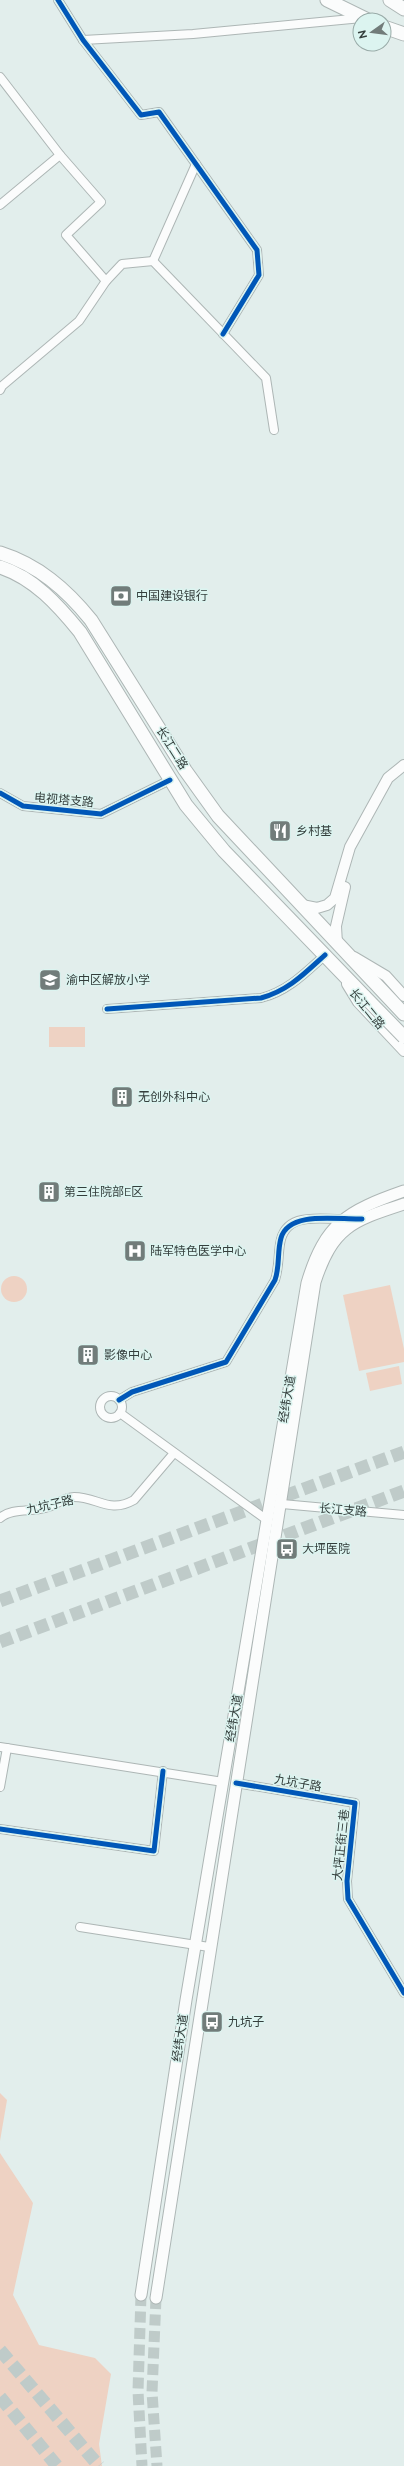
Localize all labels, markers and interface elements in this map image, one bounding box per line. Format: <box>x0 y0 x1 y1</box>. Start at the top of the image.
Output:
north arrow <box>352 12 392 52</box>
text: N <box>355 29 370 40</box>
bank icon: 中国建设银行 <box>108 583 134 609</box>
place label: 中国建设银行 <box>136 589 208 603</box>
street label: 长江二路 <box>153 724 191 772</box>
street label: 电视塔支路 <box>33 790 95 810</box>
restaurant icon: 乡村基 <box>267 818 293 844</box>
place label: 乡村基 <box>296 824 332 838</box>
school or university icon: 渝中区解放小学 <box>37 967 63 993</box>
place label: 渝中区解放小学 <box>66 973 150 987</box>
street label: 长江二路 <box>346 986 388 1032</box>
building icon: 无创外科中心 <box>109 1084 135 1110</box>
place label: 无创外科中心 <box>138 1090 210 1104</box>
building icon: 第三住院部E区 <box>36 1179 62 1205</box>
place label: 第三住院部E区 <box>64 1185 143 1199</box>
hospital icon: 陆军特色医学中心 <box>122 1238 148 1264</box>
place label: 陆军特色医学中心 <box>150 1244 246 1258</box>
building icon: 影像中心 <box>75 1342 101 1368</box>
place label: 影像中心 <box>104 1348 152 1362</box>
street label: 经纬大道 <box>276 1374 298 1424</box>
street label: 九坑子路 <box>25 1493 75 1517</box>
street label: 长江支路 <box>318 1501 368 1519</box>
bus stop icon: 大坪医院 <box>274 1536 300 1562</box>
place label: 大坪医院 <box>302 1542 350 1556</box>
street label: 经纬大道 <box>223 1693 245 1743</box>
street label: 九坑子路 <box>273 1772 323 1794</box>
street label: 大坪正街三巷 <box>330 1808 352 1882</box>
bus stop icon: 九坑子 <box>199 2009 225 2035</box>
street label: 经纬大道 <box>169 2013 191 2063</box>
place label: 九坑子 <box>228 2015 264 2029</box>

